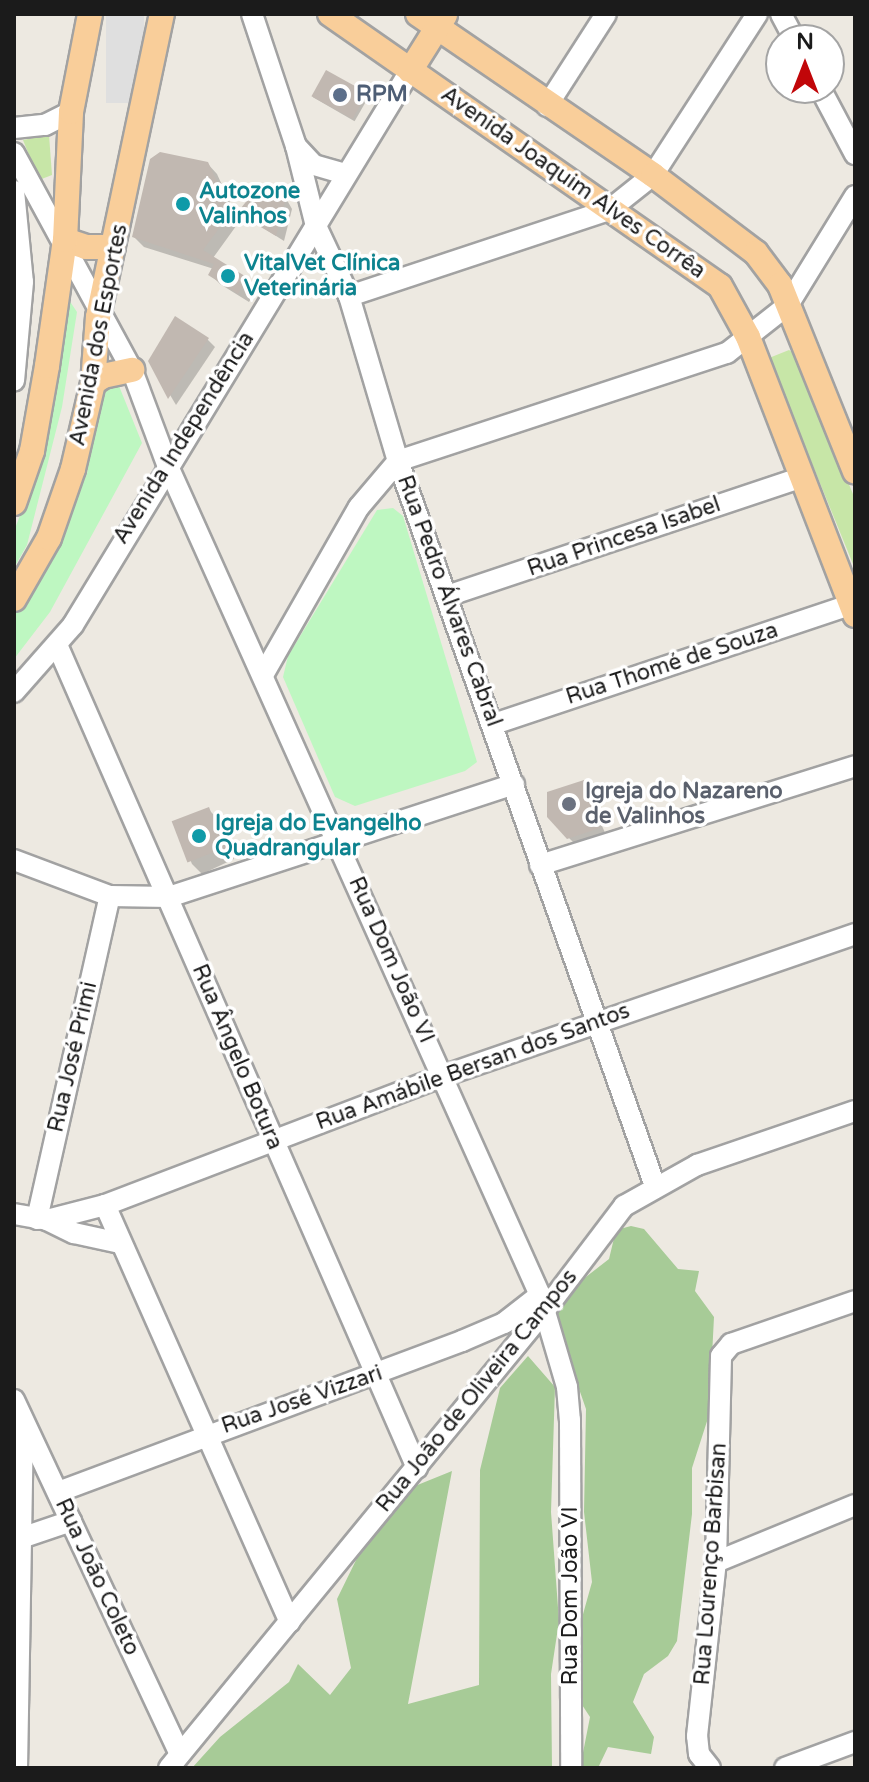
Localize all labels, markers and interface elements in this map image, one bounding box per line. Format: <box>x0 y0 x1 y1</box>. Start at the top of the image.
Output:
north arrow <box>765 24 845 104</box>
text: N <box>796 29 814 55</box>
street label: Avenida Joaquim Alves Corrêa <box>436 81 710 285</box>
place label: RPM <box>356 82 408 108</box>
marker: RPM <box>331 86 349 104</box>
place label: Autozone Valinhos <box>199 178 300 230</box>
marker: Autozone Valinhos <box>174 195 192 213</box>
street label: Avenida dos Esportes <box>65 222 133 448</box>
place label: VitalVet Clínica Veterinária <box>244 250 400 302</box>
marker: VitalVet Clínica Veterinária <box>219 267 237 285</box>
street label: Avenida Independência <box>108 327 260 549</box>
street label: Rua Pedro Álvares Cabral <box>391 472 507 730</box>
street label: Rua Princesa Isabel <box>524 492 724 582</box>
street label: Rua Thomé de Souza <box>563 617 781 711</box>
place label: Igreja do Nazareno de Valinhos <box>585 778 783 830</box>
marker: Igreja do Nazareno de Valinhos <box>560 795 578 813</box>
place label: Igreja do Evangelho Quadrangular <box>215 810 422 862</box>
marker: Igreja do Evangelho Quadrangular <box>190 827 208 845</box>
street label: Rua Dom João VI <box>343 873 439 1047</box>
street label: Rua Ângelo Botura <box>186 960 288 1154</box>
street label: Rua José Primi <box>43 979 103 1135</box>
street label: Rua Amábile Bersan dos Santos <box>313 998 633 1136</box>
street label: Rua João de Oliveira Campos <box>371 1264 583 1518</box>
street label: Rua José Vizzari <box>218 1360 386 1440</box>
street label: Rua Lourenço Barbisan <box>689 1442 733 1686</box>
street label: Rua João Coleto <box>49 1494 145 1660</box>
street label: Rua Dom João VI <box>558 1506 584 1686</box>

